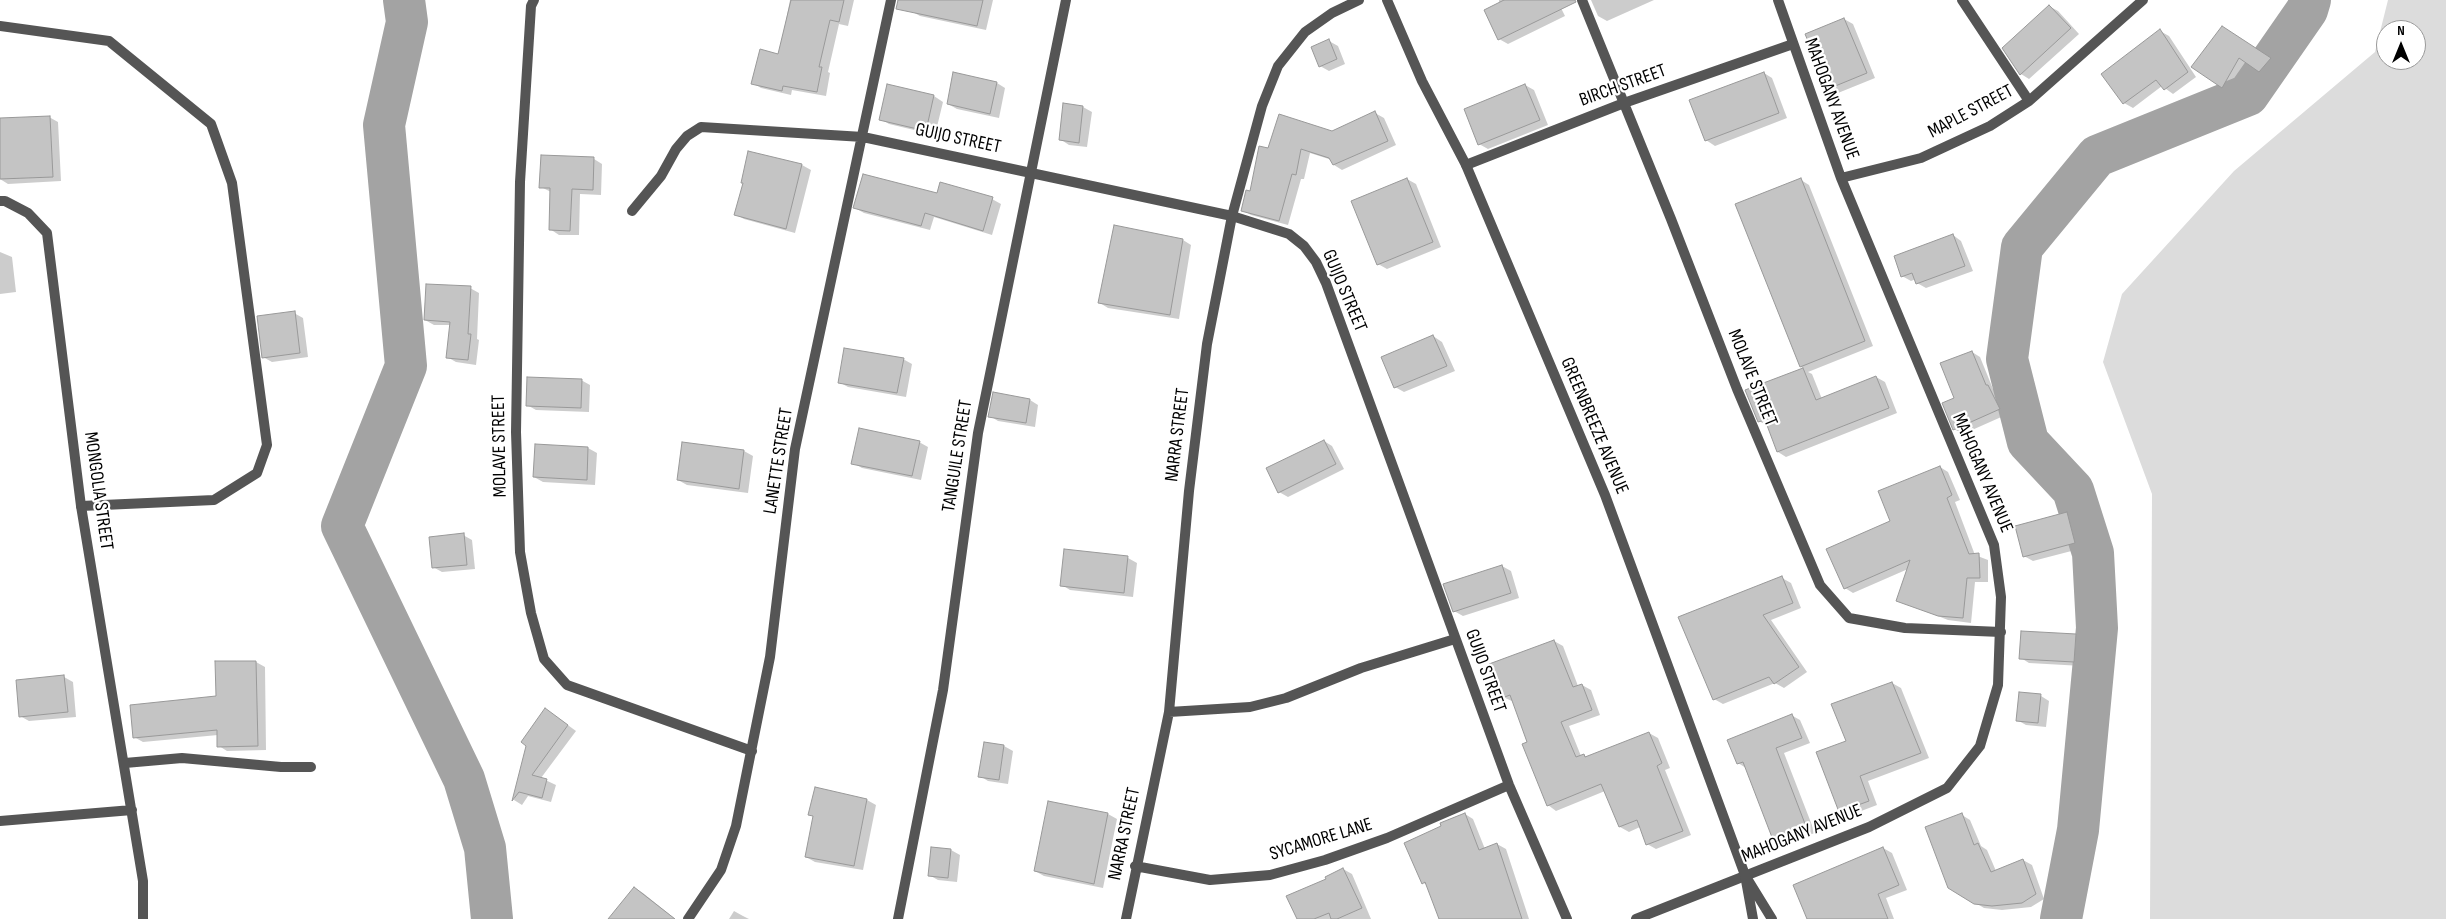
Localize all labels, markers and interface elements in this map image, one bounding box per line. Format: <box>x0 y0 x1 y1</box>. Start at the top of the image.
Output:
north arrow <box>2376 20 2426 70</box>
text: N <box>2397 22 2405 39</box>
street label: MAHOGANY AVENUE <box>1798 35 1864 163</box>
street label: BIRCH STREET <box>1576 60 1670 112</box>
street label: MAPLE STREET <box>1925 80 2017 144</box>
street label: GUIJO STREET <box>913 119 1003 159</box>
street label: GUIJO STREET <box>1317 247 1371 335</box>
street label: MOLAVE STREET <box>1722 326 1782 430</box>
street label: GREENBREEZE AVENUE <box>1555 354 1633 498</box>
street label: NARRA STREET <box>1161 387 1195 483</box>
street label: MOLAVE STREET <box>488 394 512 498</box>
street label: TANGUILE STREET <box>938 398 978 514</box>
street label: LANETTE STREET <box>759 406 799 516</box>
street label: MAHOGANY AVENUE <box>1947 410 2017 536</box>
street label: MONGOLIA STREET <box>78 430 118 552</box>
street label: GUIJO STREET <box>1459 626 1511 716</box>
street label: NARRA STREET <box>1104 786 1146 882</box>
street label: MAHOGANY AVENUE <box>1739 800 1865 868</box>
street label: SYCAMORE LANE <box>1267 814 1375 866</box>

